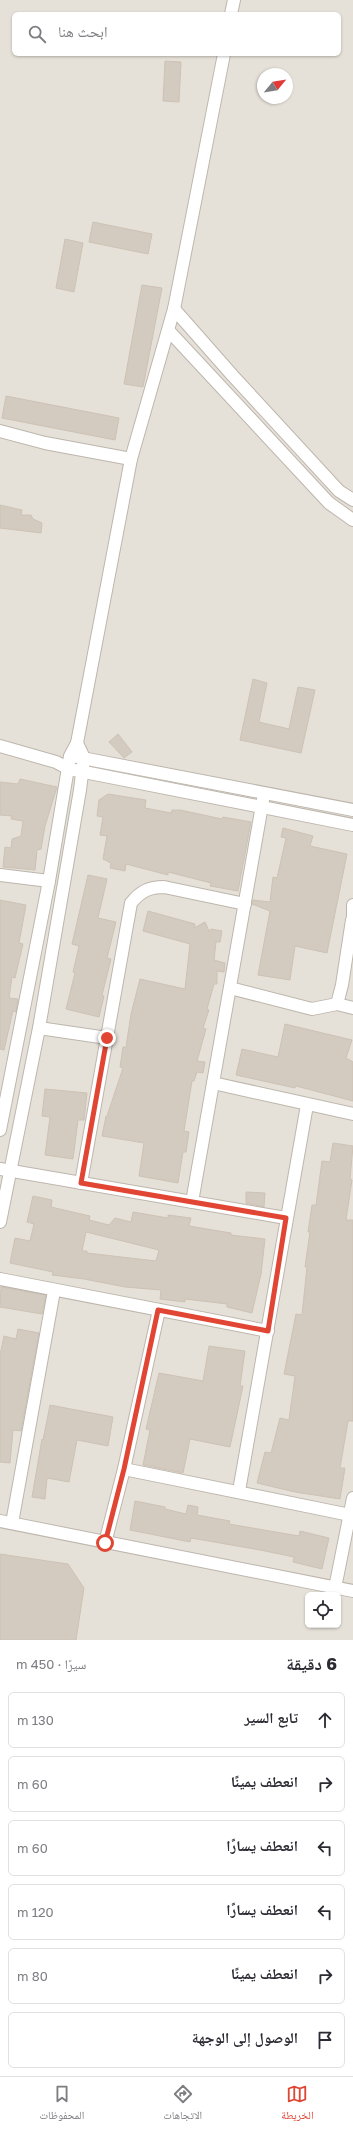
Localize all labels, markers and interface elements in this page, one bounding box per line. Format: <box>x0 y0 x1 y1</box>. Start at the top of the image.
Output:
search box <box>12 12 341 56</box>
text: ابحث هنا <box>58 22 108 40</box>
icon: search <box>26 23 48 45</box>
north arrow <box>257 68 293 104</box>
route end <box>98 1029 116 1047</box>
route start <box>96 1534 114 1552</box>
map controls <box>305 1592 341 1628</box>
button: locate <box>305 1592 341 1628</box>
text: 6 دقيقة <box>286 1653 337 1674</box>
text: سيرًا · 450 m <box>16 1656 86 1672</box>
text: تابع السير <box>244 1708 298 1726</box>
icon: ahead <box>314 1709 336 1731</box>
text: 130 m <box>17 1712 54 1728</box>
text: انعطف يمينًا <box>231 1772 298 1790</box>
icon: right <box>314 1773 336 1795</box>
text: 60 m <box>17 1776 48 1792</box>
text: انعطف يسارًا <box>226 1836 298 1854</box>
icon: left <box>314 1837 336 1859</box>
text: 60 m <box>17 1840 48 1856</box>
text: انعطف يسارًا <box>226 1900 298 1918</box>
icon: left <box>314 1901 336 1923</box>
text: 120 m <box>17 1904 54 1920</box>
text: انعطف يمينًا <box>231 1964 298 1982</box>
icon: right <box>314 1965 336 1987</box>
text: 80 m <box>17 1968 48 1984</box>
text: الوصول إلى الوجهة <box>192 2028 298 2046</box>
icon: arrive <box>314 2029 336 2051</box>
tab: المحفوظات <box>39 2083 84 2126</box>
tab: الاتجاهات <box>163 2083 202 2126</box>
tab: الخريطة <box>281 2083 314 2126</box>

